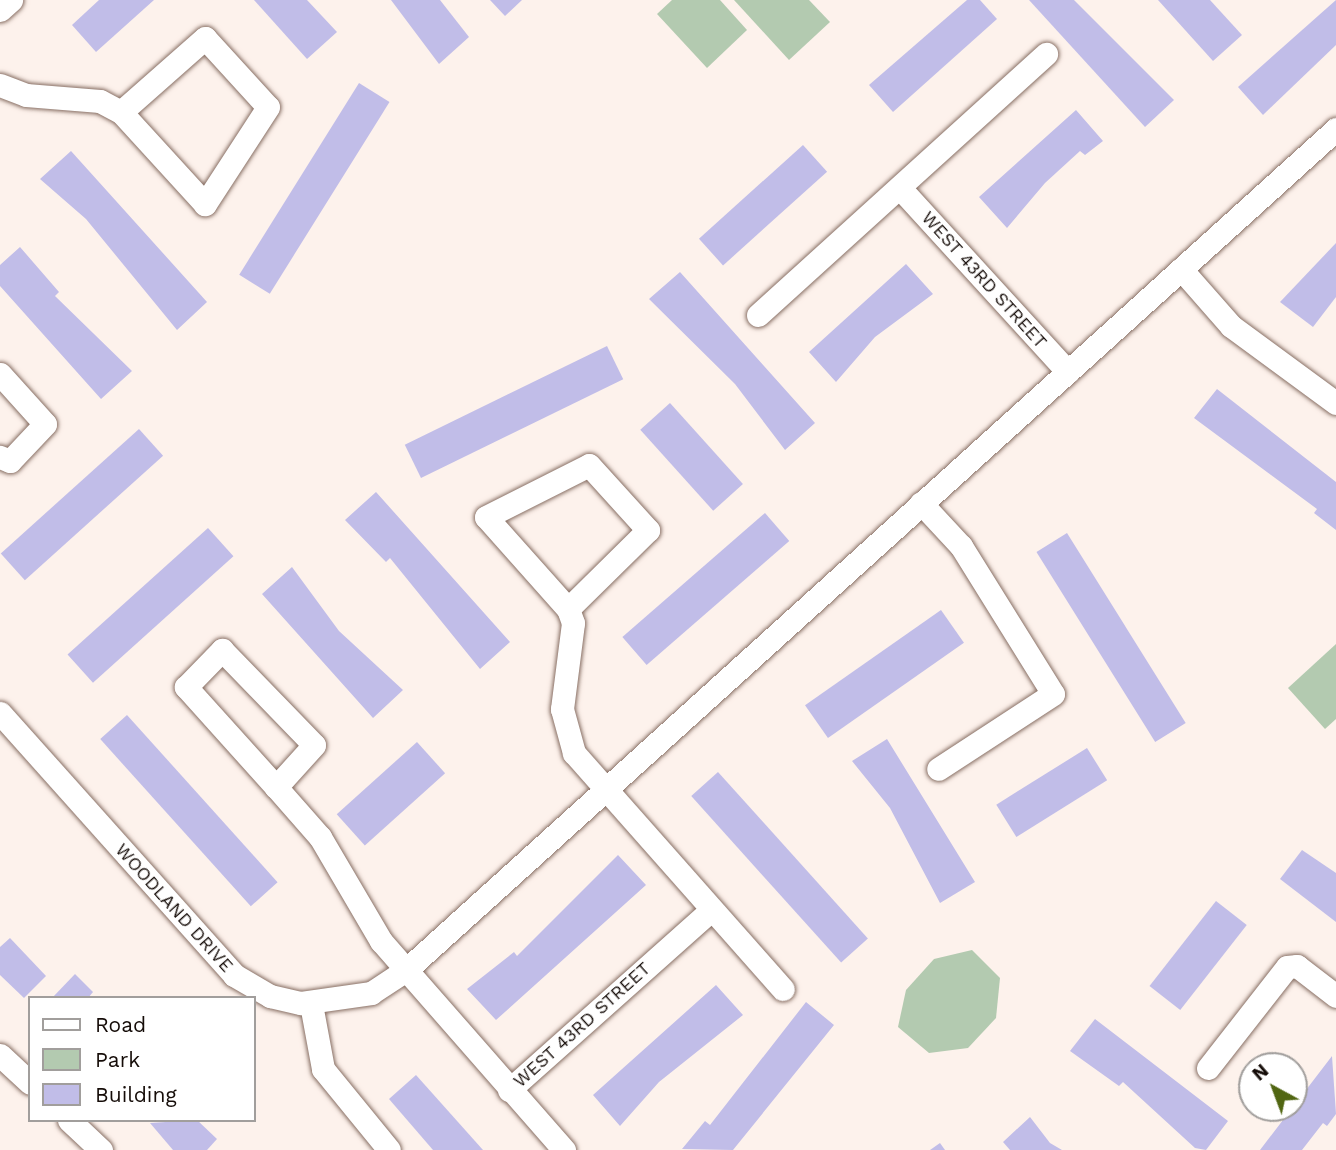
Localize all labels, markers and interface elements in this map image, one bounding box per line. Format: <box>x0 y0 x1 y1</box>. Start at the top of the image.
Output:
street label: WEST 43RD STREET <box>917 207 1051 353</box>
street label: WOODLAND DRIVE <box>111 839 237 977</box>
street label: WEST 43RD STREET <box>509 958 655 1092</box>
legend <box>28 996 256 1122</box>
text: Road <box>95 1012 146 1037</box>
text: Park <box>95 1047 140 1072</box>
north arrow <box>1238 1052 1308 1122</box>
text: N <box>1247 1059 1273 1086</box>
text: Building <box>95 1082 177 1107</box>

